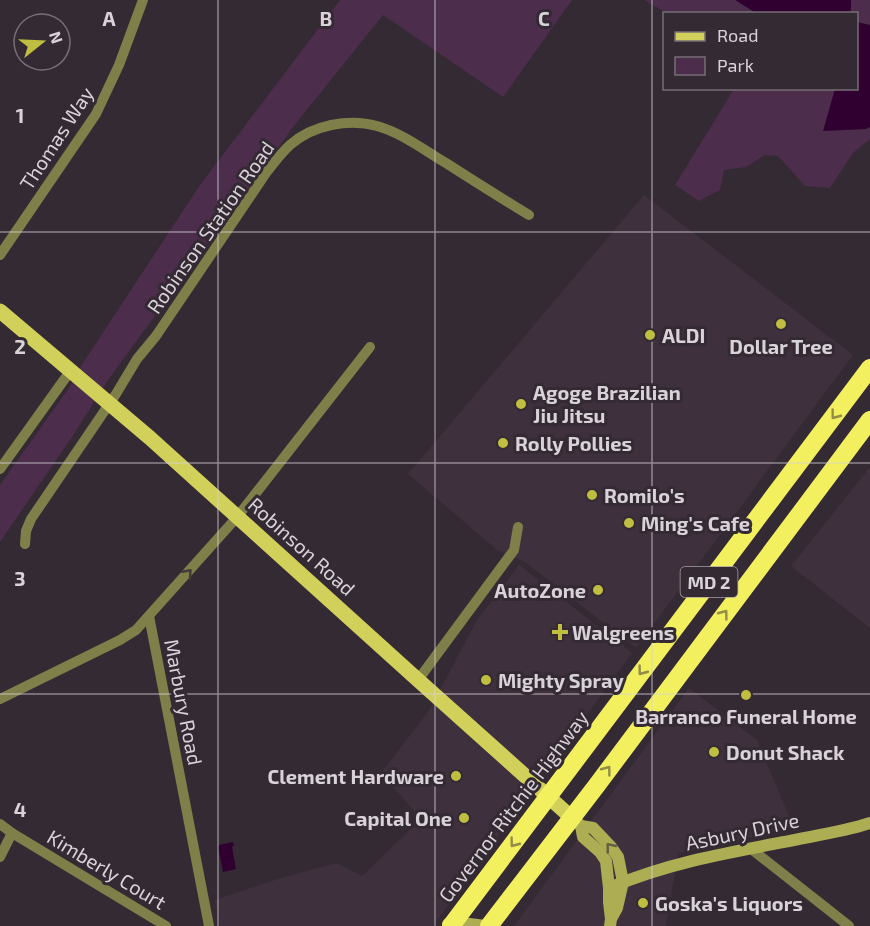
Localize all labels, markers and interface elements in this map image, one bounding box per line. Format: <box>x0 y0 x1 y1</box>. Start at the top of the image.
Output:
text: A <box>102 6 116 30</box>
text: B <box>320 6 332 30</box>
text: C <box>538 6 550 30</box>
north arrow <box>12 12 72 72</box>
legend <box>663 12 858 90</box>
text: Road <box>717 24 758 46</box>
text: N <box>46 29 68 46</box>
text: Park <box>717 54 754 76</box>
street label: Thomas Way <box>14 82 98 194</box>
text: 1 <box>16 103 24 127</box>
street label: Robinson Station Road <box>141 136 279 318</box>
marker: Dollar Tree <box>774 317 788 331</box>
place label: ALDI <box>662 323 705 347</box>
marker: ALDI <box>643 328 657 342</box>
text: 2 <box>14 334 26 358</box>
place label: Dollar Tree <box>729 334 833 358</box>
place label: Agoge Brazilian Jiu Jitsu <box>533 380 681 427</box>
marker: Agoge Brazilian Jiu Jitsu <box>514 397 528 411</box>
one-way arrow <box>831 408 842 419</box>
place label: Rolly Pollies <box>515 431 632 456</box>
marker: Rolly Pollies <box>496 436 510 450</box>
place label: Romilo's <box>604 483 685 507</box>
marker: Romilo's <box>585 488 599 502</box>
street label: Robinson Road <box>244 492 360 600</box>
place label: Ming's Cafe <box>641 511 750 535</box>
marker: Ming's Cafe <box>622 516 636 530</box>
text: 3 <box>14 566 26 590</box>
road number: MD 2 <box>680 567 738 597</box>
one-way arrow <box>181 569 192 580</box>
place label: AutoZone <box>494 578 586 602</box>
marker: AutoZone <box>591 583 605 597</box>
one-way arrow <box>717 610 728 621</box>
place label: Walgreens <box>572 620 674 644</box>
marker: Walgreens <box>553 625 567 639</box>
street label: Marbury Road <box>160 637 208 767</box>
one-way arrow <box>638 665 649 676</box>
place label: Mighty Spray <box>498 668 624 693</box>
marker: Mighty Spray <box>479 673 493 687</box>
marker: Barranco Funeral Home <box>739 688 753 702</box>
place label: Barranco Funeral Home <box>635 704 857 728</box>
street label: Governor Ritchie Highway <box>433 705 593 907</box>
place label: Donut Shack <box>726 740 845 764</box>
marker: Donut Shack <box>707 745 721 759</box>
place label: Clement Hardware <box>267 764 444 788</box>
one-way arrow <box>600 766 611 777</box>
marker: Clement Hardware <box>449 769 463 783</box>
text: 4 <box>14 797 27 821</box>
place label: Capital One <box>344 806 452 830</box>
street label: Asbury Drive <box>683 807 801 855</box>
marker: Capital One <box>457 811 471 825</box>
street label: Kimberly Court <box>43 824 171 914</box>
one-way arrow <box>510 836 521 847</box>
one-way arrow <box>607 843 618 854</box>
place label: Goska's Liquors <box>655 891 803 915</box>
marker: Goska's Liquors <box>636 896 650 910</box>

